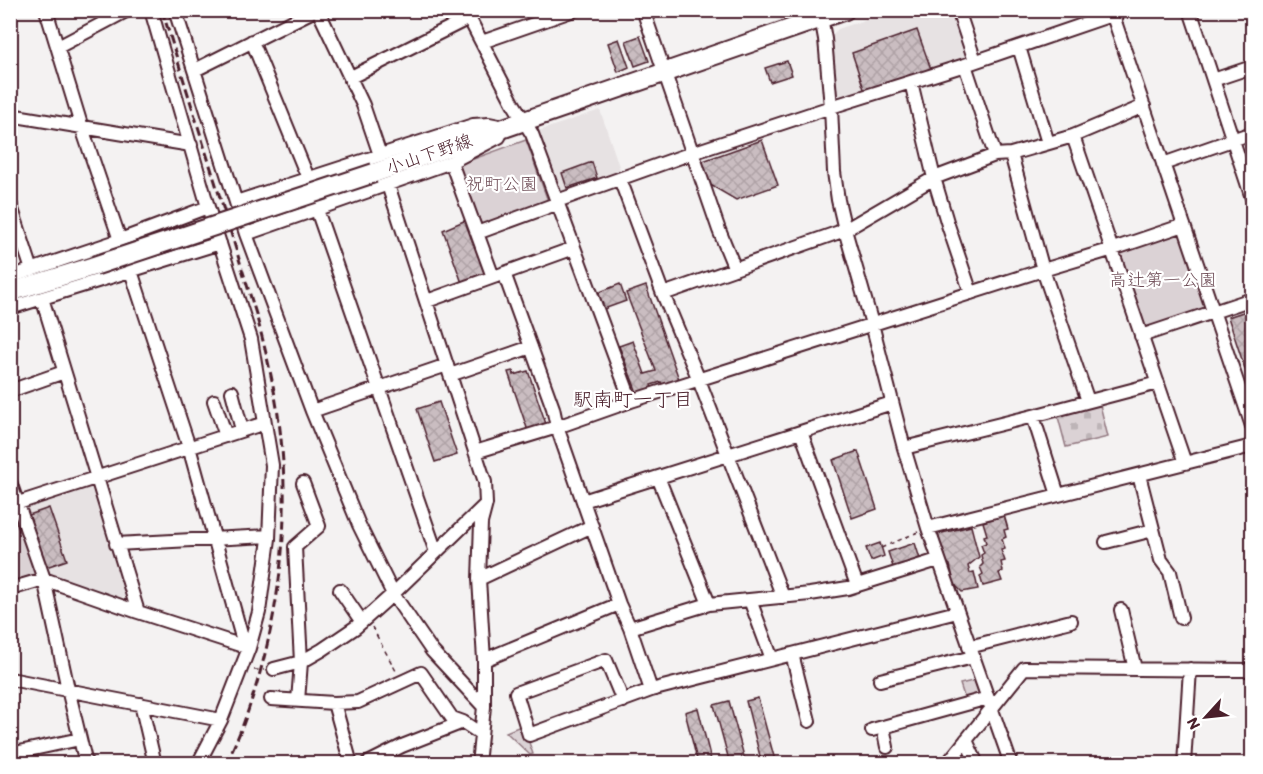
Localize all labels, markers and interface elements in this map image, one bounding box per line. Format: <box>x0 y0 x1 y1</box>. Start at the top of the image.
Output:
street label: 小山下野線 <box>383 129 475 179</box>
park label: 祝町公園 <box>466 173 538 195</box>
park label: 高辻第一公園 <box>1109 269 1217 291</box>
district label: 駅南町一丁目 <box>573 387 693 411</box>
north arrow <box>1176 687 1236 747</box>
text: N <box>1182 714 1204 733</box>

